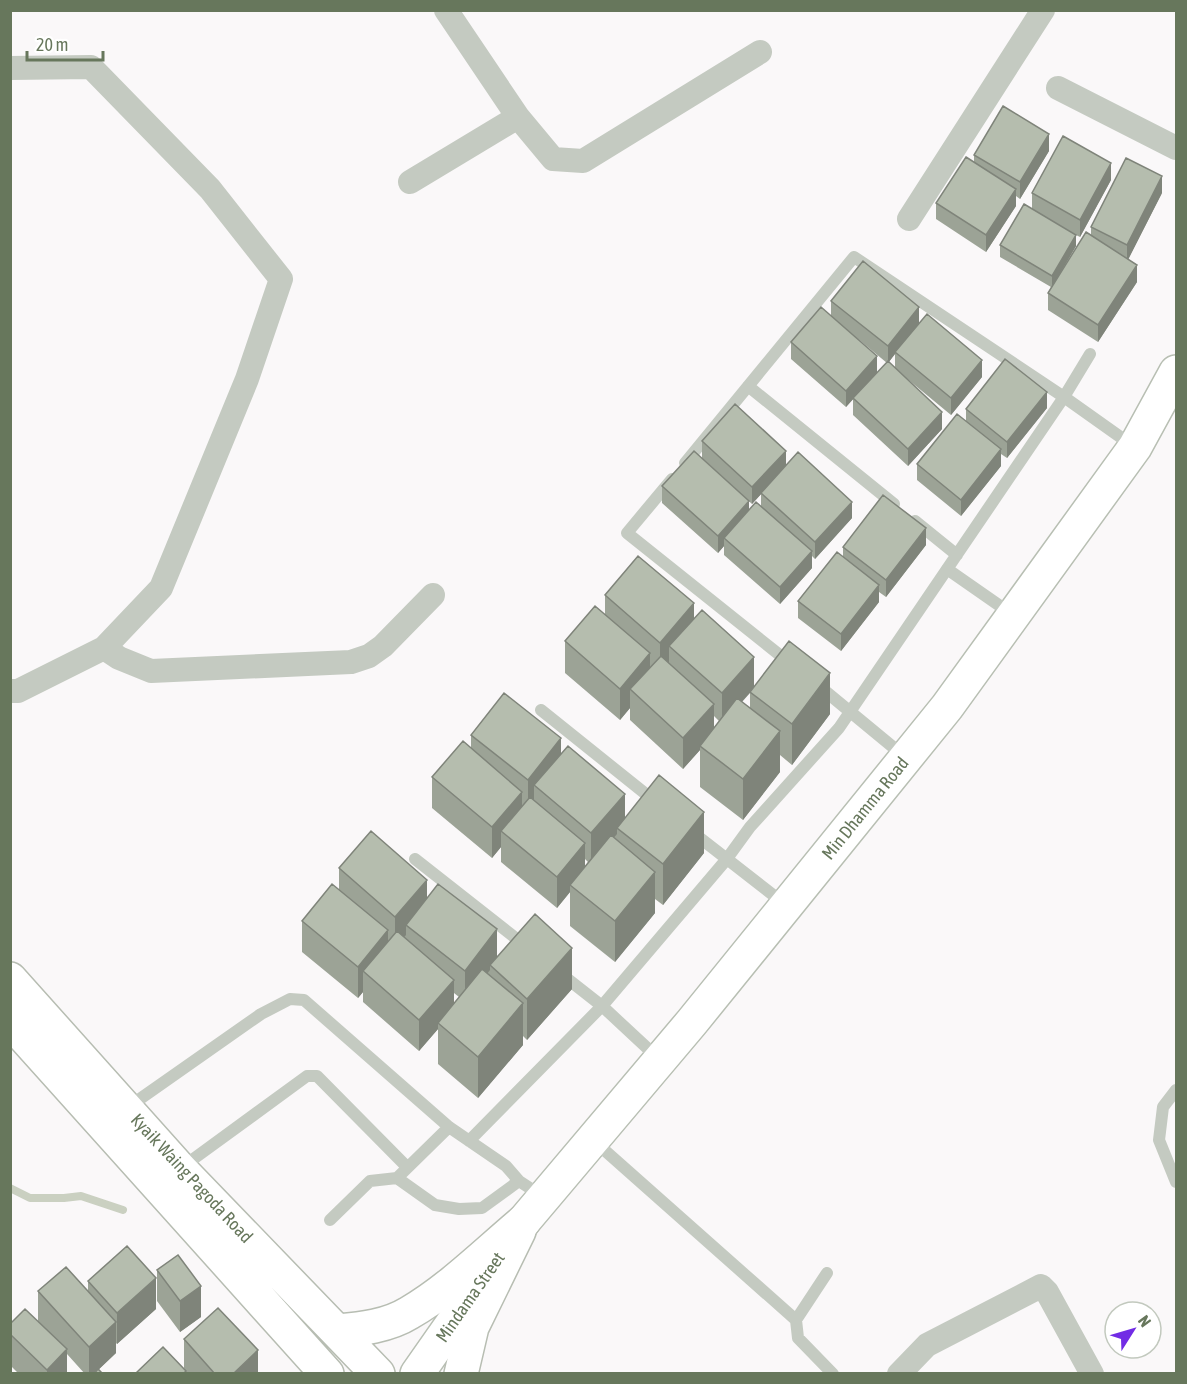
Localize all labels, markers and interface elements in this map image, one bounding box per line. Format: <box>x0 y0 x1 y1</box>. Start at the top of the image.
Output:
scale bar <box>27 24 104 62</box>
text: 20 m <box>36 34 68 55</box>
street label: Min Dhamma Road <box>817 753 913 863</box>
street label: Kyaik Waing Pagoda Road <box>127 1109 257 1247</box>
street label: Mindama Street <box>431 1248 509 1346</box>
north arrow <box>1103 1300 1163 1360</box>
text: N <box>1135 1312 1155 1330</box>

